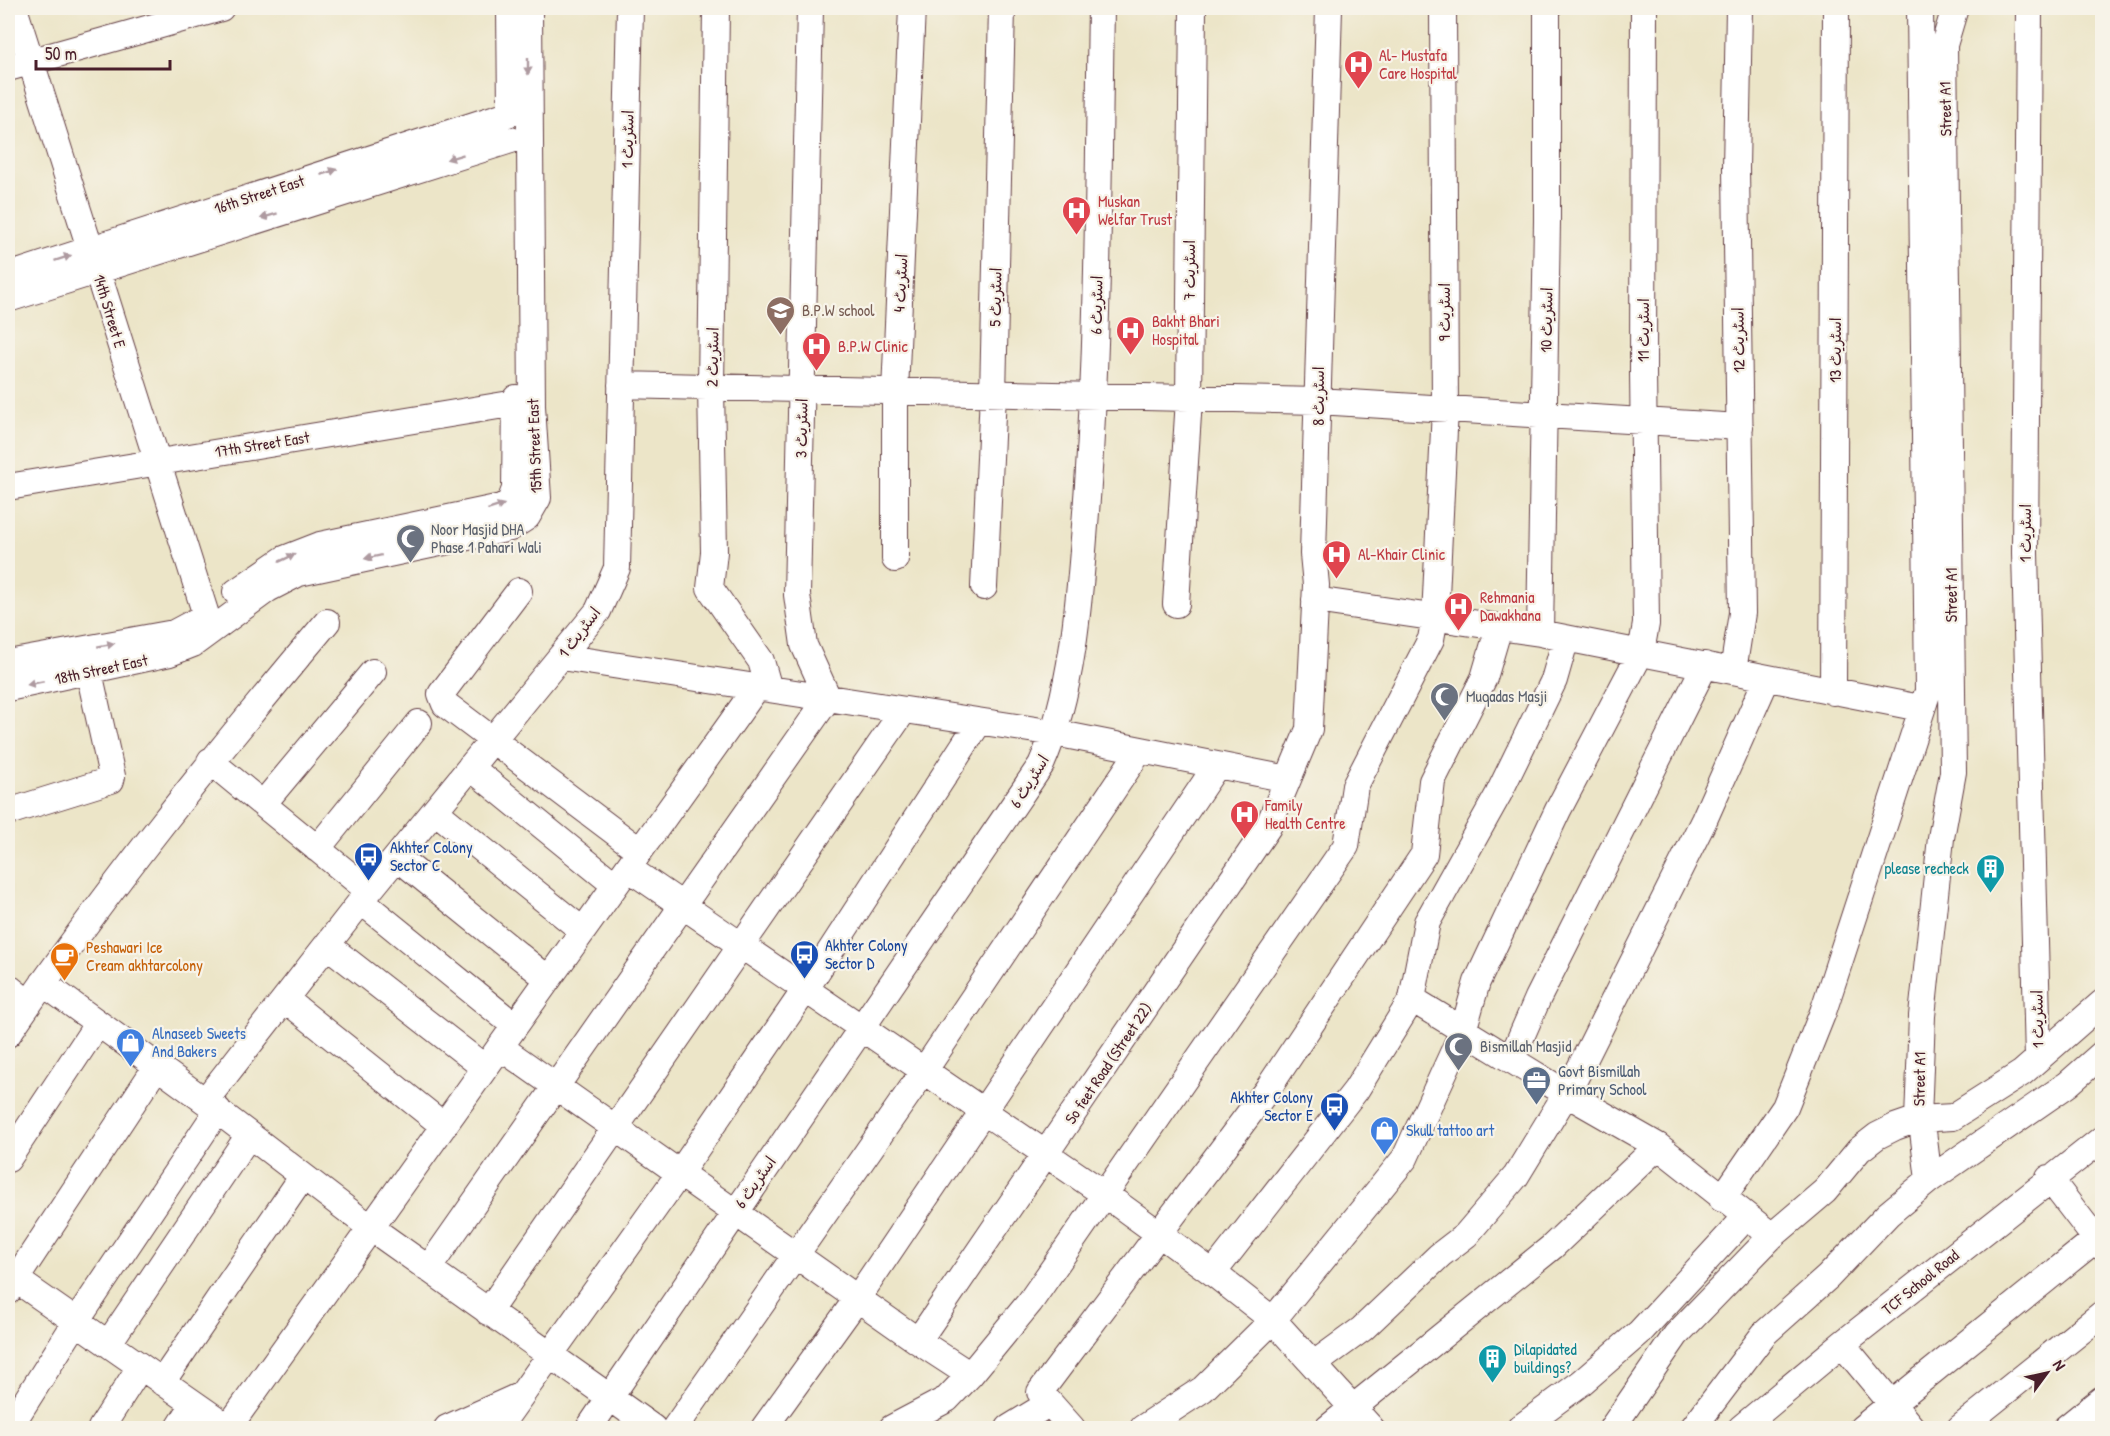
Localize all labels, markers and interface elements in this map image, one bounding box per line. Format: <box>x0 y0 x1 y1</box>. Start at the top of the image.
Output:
scale bar <box>36 33 170 71</box>
text: 50 m <box>45 41 77 66</box>
place label: Al- Mustafa Care Hospital <box>1379 44 1458 84</box>
hospital icon: Al- Mustafa Care Hospital <box>1342 48 1374 90</box>
one-way arrow <box>523 56 533 75</box>
street label: Street A1 <box>1934 81 1956 136</box>
street label: اسٹریٹ 1 <box>615 110 639 168</box>
one-way arrow <box>446 153 464 162</box>
one-way arrow <box>320 167 338 176</box>
street label: 16th Street East <box>211 169 308 219</box>
place label: Muskan Welfar Trust <box>1098 190 1173 230</box>
hospital icon: Muskan Welfar Trust <box>1061 194 1093 236</box>
one-way arrow <box>260 211 278 221</box>
street label: اسٹریٹ 7 <box>1178 240 1200 300</box>
one-way arrow <box>54 253 72 262</box>
street label: اسٹریٹ 4 <box>887 253 913 313</box>
street label: اسٹریٹ 5 <box>983 267 1007 327</box>
street label: 14th Street E <box>88 272 132 350</box>
street label: اسٹریٹ 6 <box>1084 275 1108 335</box>
street label: اسٹریٹ 9 <box>1433 283 1455 341</box>
street label: اسٹریٹ 10 <box>1534 287 1558 353</box>
school or university icon: B.P.W school <box>765 294 797 336</box>
street label: اسٹریٹ 11 <box>1632 298 1654 362</box>
place label: B.P.W school <box>802 299 875 321</box>
street label: اسٹریٹ 12 <box>1726 307 1750 373</box>
place label: Bakht Bhari Hospital <box>1152 310 1220 350</box>
hospital icon: Bakht Bhari Hospital <box>1115 314 1147 356</box>
street label: اسٹریٹ 13 <box>1824 317 1846 383</box>
street label: اسٹریٹ 2 <box>700 327 724 387</box>
hospital icon: B.P.W Clinic <box>801 330 833 372</box>
place label: B.P.W Clinic <box>838 335 909 357</box>
street label: اسٹریٹ 8 <box>1307 366 1329 426</box>
street label: 15th Street East <box>521 398 547 494</box>
street label: اسٹریٹ 3 <box>789 398 813 458</box>
street label: 17th Street East <box>213 426 311 462</box>
one-way arrow <box>488 502 506 512</box>
street label: اسٹریٹ 1 <box>2014 504 2036 562</box>
place label: Noor Masjid DHA Phase 1 Pahari Wali <box>431 518 542 558</box>
mosque icon: Noor Masjid DHA Phase 1 Pahari Wali <box>394 522 426 564</box>
hospital icon: Al-Khair Clinic <box>1321 538 1353 580</box>
place label: Al-Khair Clinic <box>1358 543 1446 565</box>
one-way arrow <box>279 553 297 563</box>
one-way arrow <box>363 553 382 563</box>
street label: Street A1 <box>1940 568 1962 622</box>
place label: Rehmania Dawakhana <box>1480 586 1541 626</box>
hospital icon: Rehmania Dawakhana <box>1443 590 1475 632</box>
street label: اسٹریٹ 1 <box>553 602 605 662</box>
one-way arrow <box>97 641 116 650</box>
street label: 18th Street East <box>52 648 150 690</box>
one-way arrow <box>25 679 44 688</box>
mosque icon: Muqadas Masji <box>1429 680 1461 722</box>
place label: Muqadas Masji <box>1466 685 1547 707</box>
street label: اسٹریٹ 6 <box>1004 750 1054 812</box>
place label: Family Health Centre <box>1264 794 1346 834</box>
hospital icon: Family Health Centre <box>1228 798 1260 840</box>
place label: Akhter Colony Sector C <box>390 836 473 876</box>
bus stop icon: Akhter Colony Sector C <box>353 840 385 882</box>
building icon: please recheck <box>1974 852 2006 894</box>
place label: please recheck <box>1884 857 1969 879</box>
place label: Akhter Colony Sector D <box>825 934 908 974</box>
place label: Peshawari Ice Cream akhtarcolony <box>86 936 203 976</box>
bus stop icon: Akhter Colony Sector D <box>788 938 820 980</box>
cafe icon: Peshawari Ice Cream akhtarcolony <box>49 940 81 982</box>
street label: اسٹریٹ 1 <box>2025 990 2049 1048</box>
street label: So feet Road (Street 22) <box>1059 998 1157 1128</box>
place label: Alnaseeb Sweets And Bakers <box>152 1022 246 1062</box>
shop icon: Alnaseeb Sweets And Bakers <box>115 1026 147 1068</box>
mosque icon: Bismillah Masjid <box>1443 1030 1475 1072</box>
place label: Bismillah Masjid <box>1480 1035 1571 1057</box>
street label: Street A1 <box>1908 1051 1930 1106</box>
place label: Govt Bismillah Primary School <box>1558 1060 1647 1100</box>
office icon: Govt Bismillah Primary School <box>1521 1064 1553 1106</box>
place label: Akhter Colony Sector E <box>1230 1086 1313 1126</box>
bus stop icon: Akhter Colony Sector E <box>1318 1090 1350 1132</box>
shop icon: Skull tattoo art <box>1369 1114 1401 1156</box>
place label: Skull tattoo art <box>1406 1119 1495 1141</box>
street label: اسٹریٹ 6 <box>729 1152 781 1212</box>
street label: TCF School Road <box>1877 1244 1963 1320</box>
place label: Dilapidated buildings? <box>1514 1338 1577 1378</box>
building icon: Dilapidated buildings? <box>1477 1342 1509 1384</box>
north arrow <box>2017 1343 2077 1403</box>
text: N <box>2048 1355 2071 1375</box>

